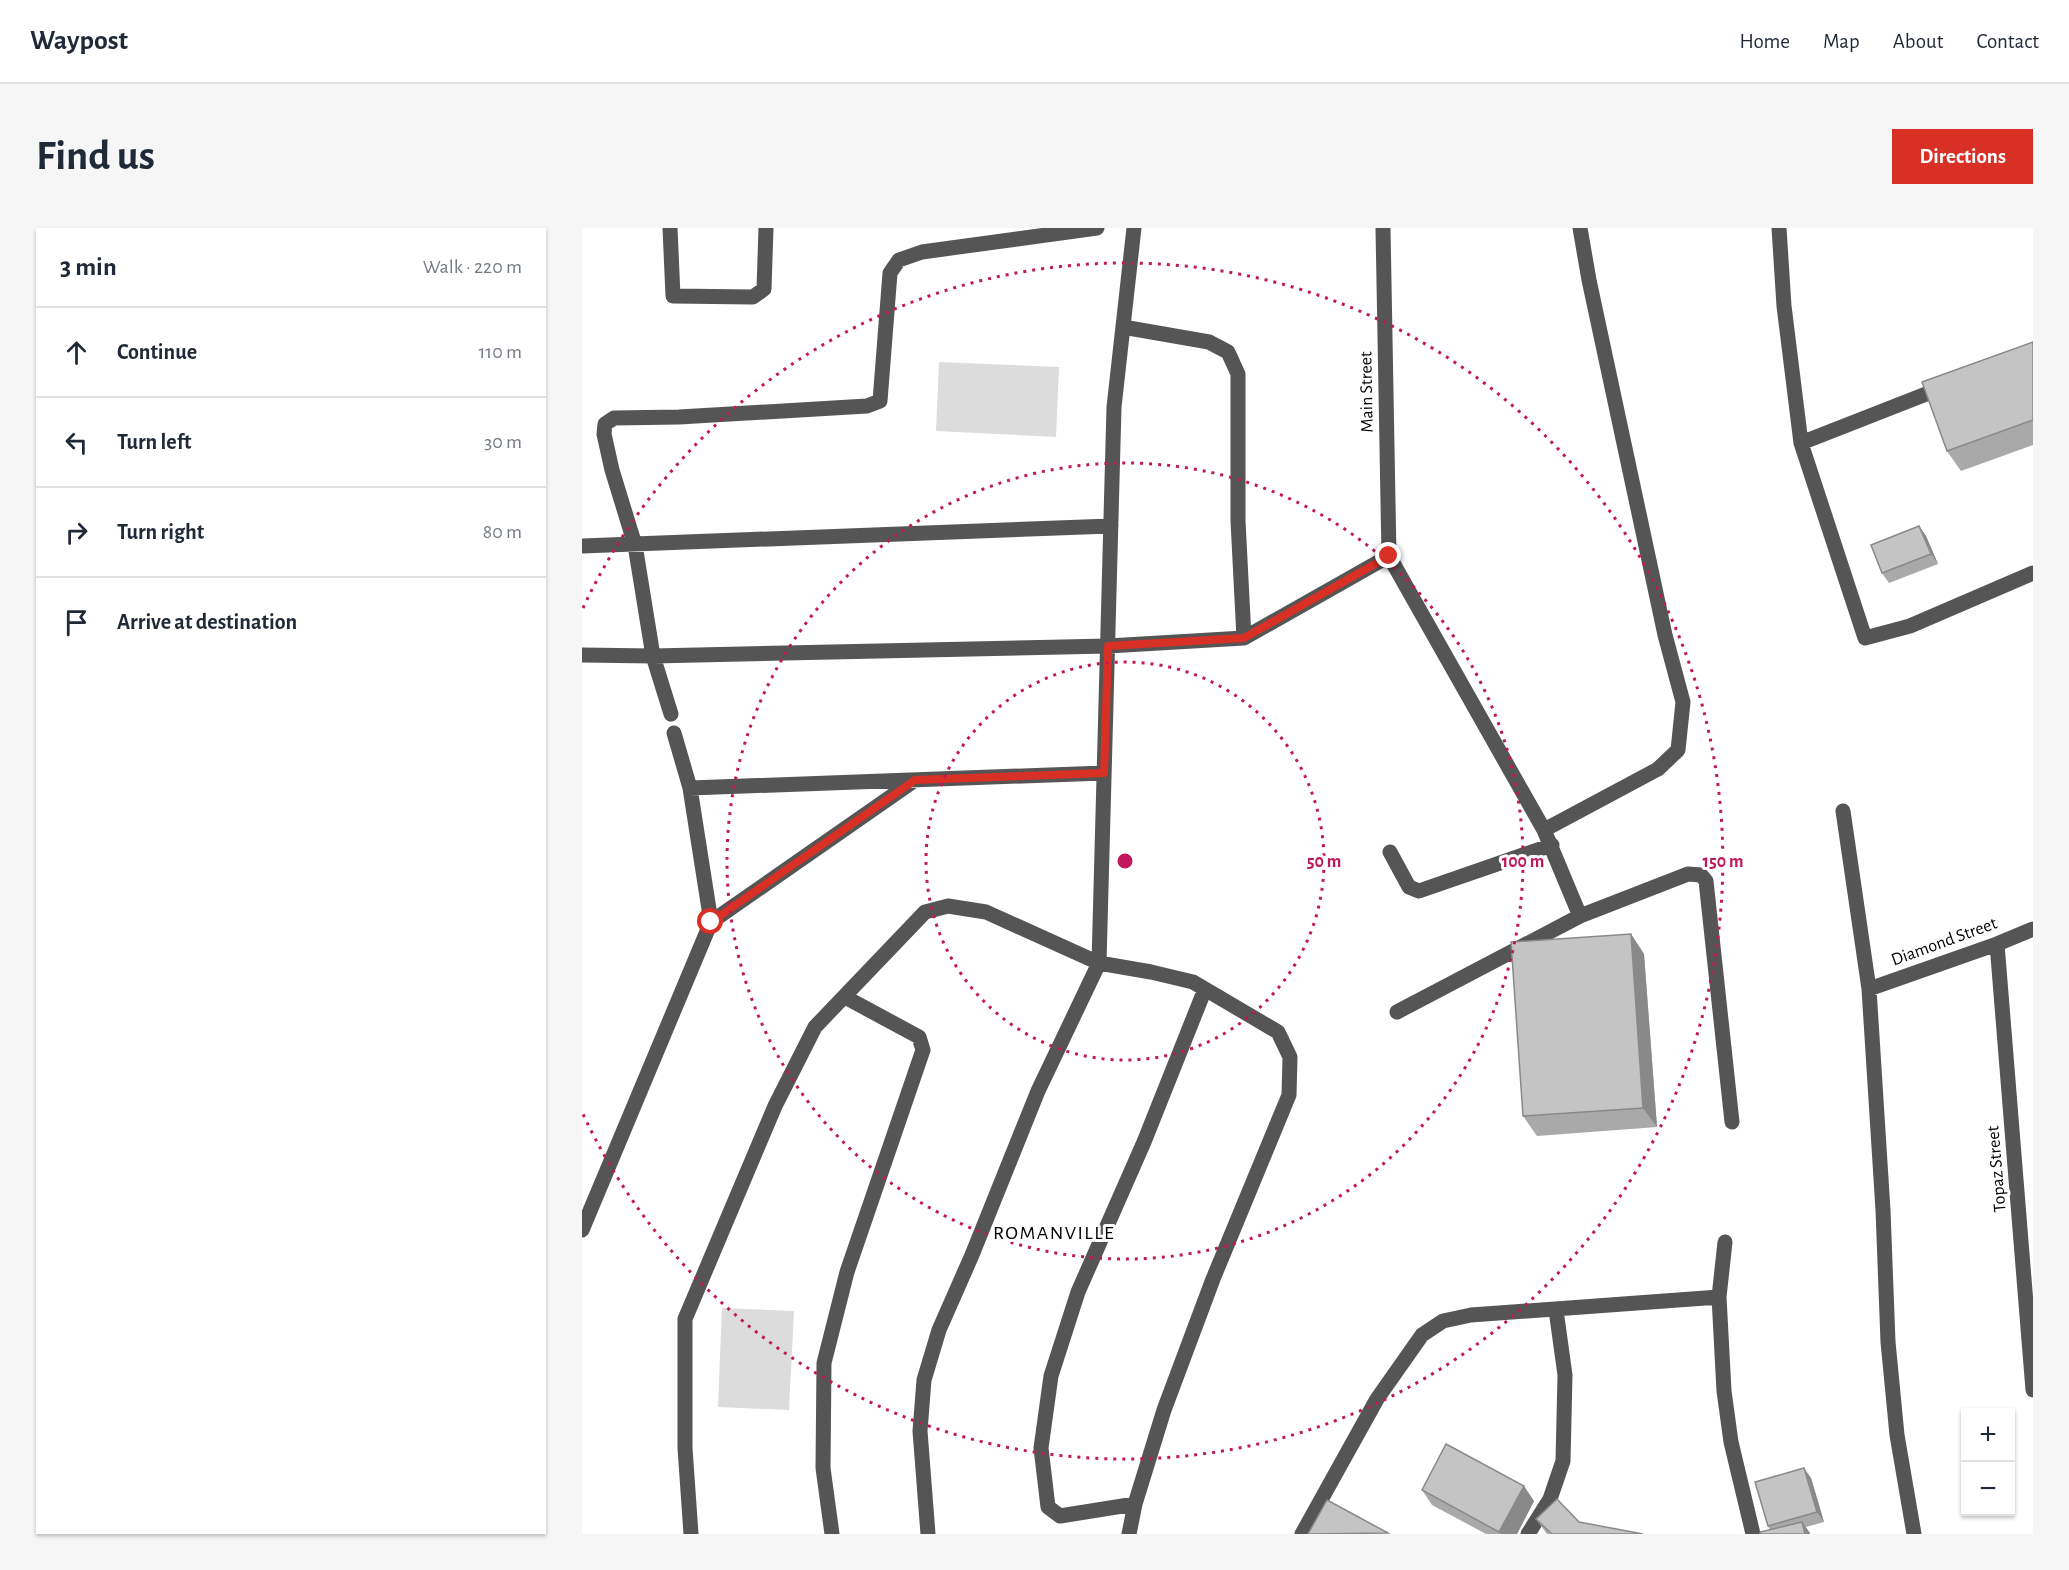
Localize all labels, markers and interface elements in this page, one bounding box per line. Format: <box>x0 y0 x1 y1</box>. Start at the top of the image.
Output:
text: Waypost <box>30 27 128 55</box>
text: Home <box>1739 31 1790 52</box>
text: Map <box>1823 31 1860 52</box>
text: About <box>1893 31 1943 52</box>
text: Contact <box>1976 31 2039 52</box>
button: Directions <box>1892 129 2033 184</box>
text: Find us <box>36 135 155 177</box>
text: 3 min <box>60 254 117 280</box>
text: Walk · 220 m <box>423 257 522 277</box>
icon: ahead <box>60 336 93 369</box>
text: Continue <box>117 341 197 363</box>
text: 110 m <box>478 342 522 362</box>
street label: Main Street <box>1357 351 1377 433</box>
icon: left <box>60 426 93 459</box>
text: Turn left <box>117 431 191 453</box>
text: 30 m <box>484 432 522 452</box>
icon: right <box>60 516 93 549</box>
text: Turn right <box>117 521 204 543</box>
text: 80 m <box>483 522 522 542</box>
route end <box>1375 542 1401 568</box>
icon: arrive <box>60 606 93 639</box>
text: Arrive at destination <box>117 611 297 633</box>
centre of rings <box>1115 851 1135 871</box>
text: 50 m <box>1307 853 1341 871</box>
text: 100 m <box>1502 853 1544 871</box>
text: 150 m <box>1703 853 1743 871</box>
route start <box>697 908 723 934</box>
street label: Diamond Street <box>1889 914 2000 969</box>
street label: Topaz Street <box>1984 1125 2010 1213</box>
district label: ROMANVILLE <box>993 1223 1115 1243</box>
map controls <box>1961 1408 2015 1516</box>
button: + <box>1961 1408 2015 1462</box>
button: − <box>1961 1462 2015 1516</box>

